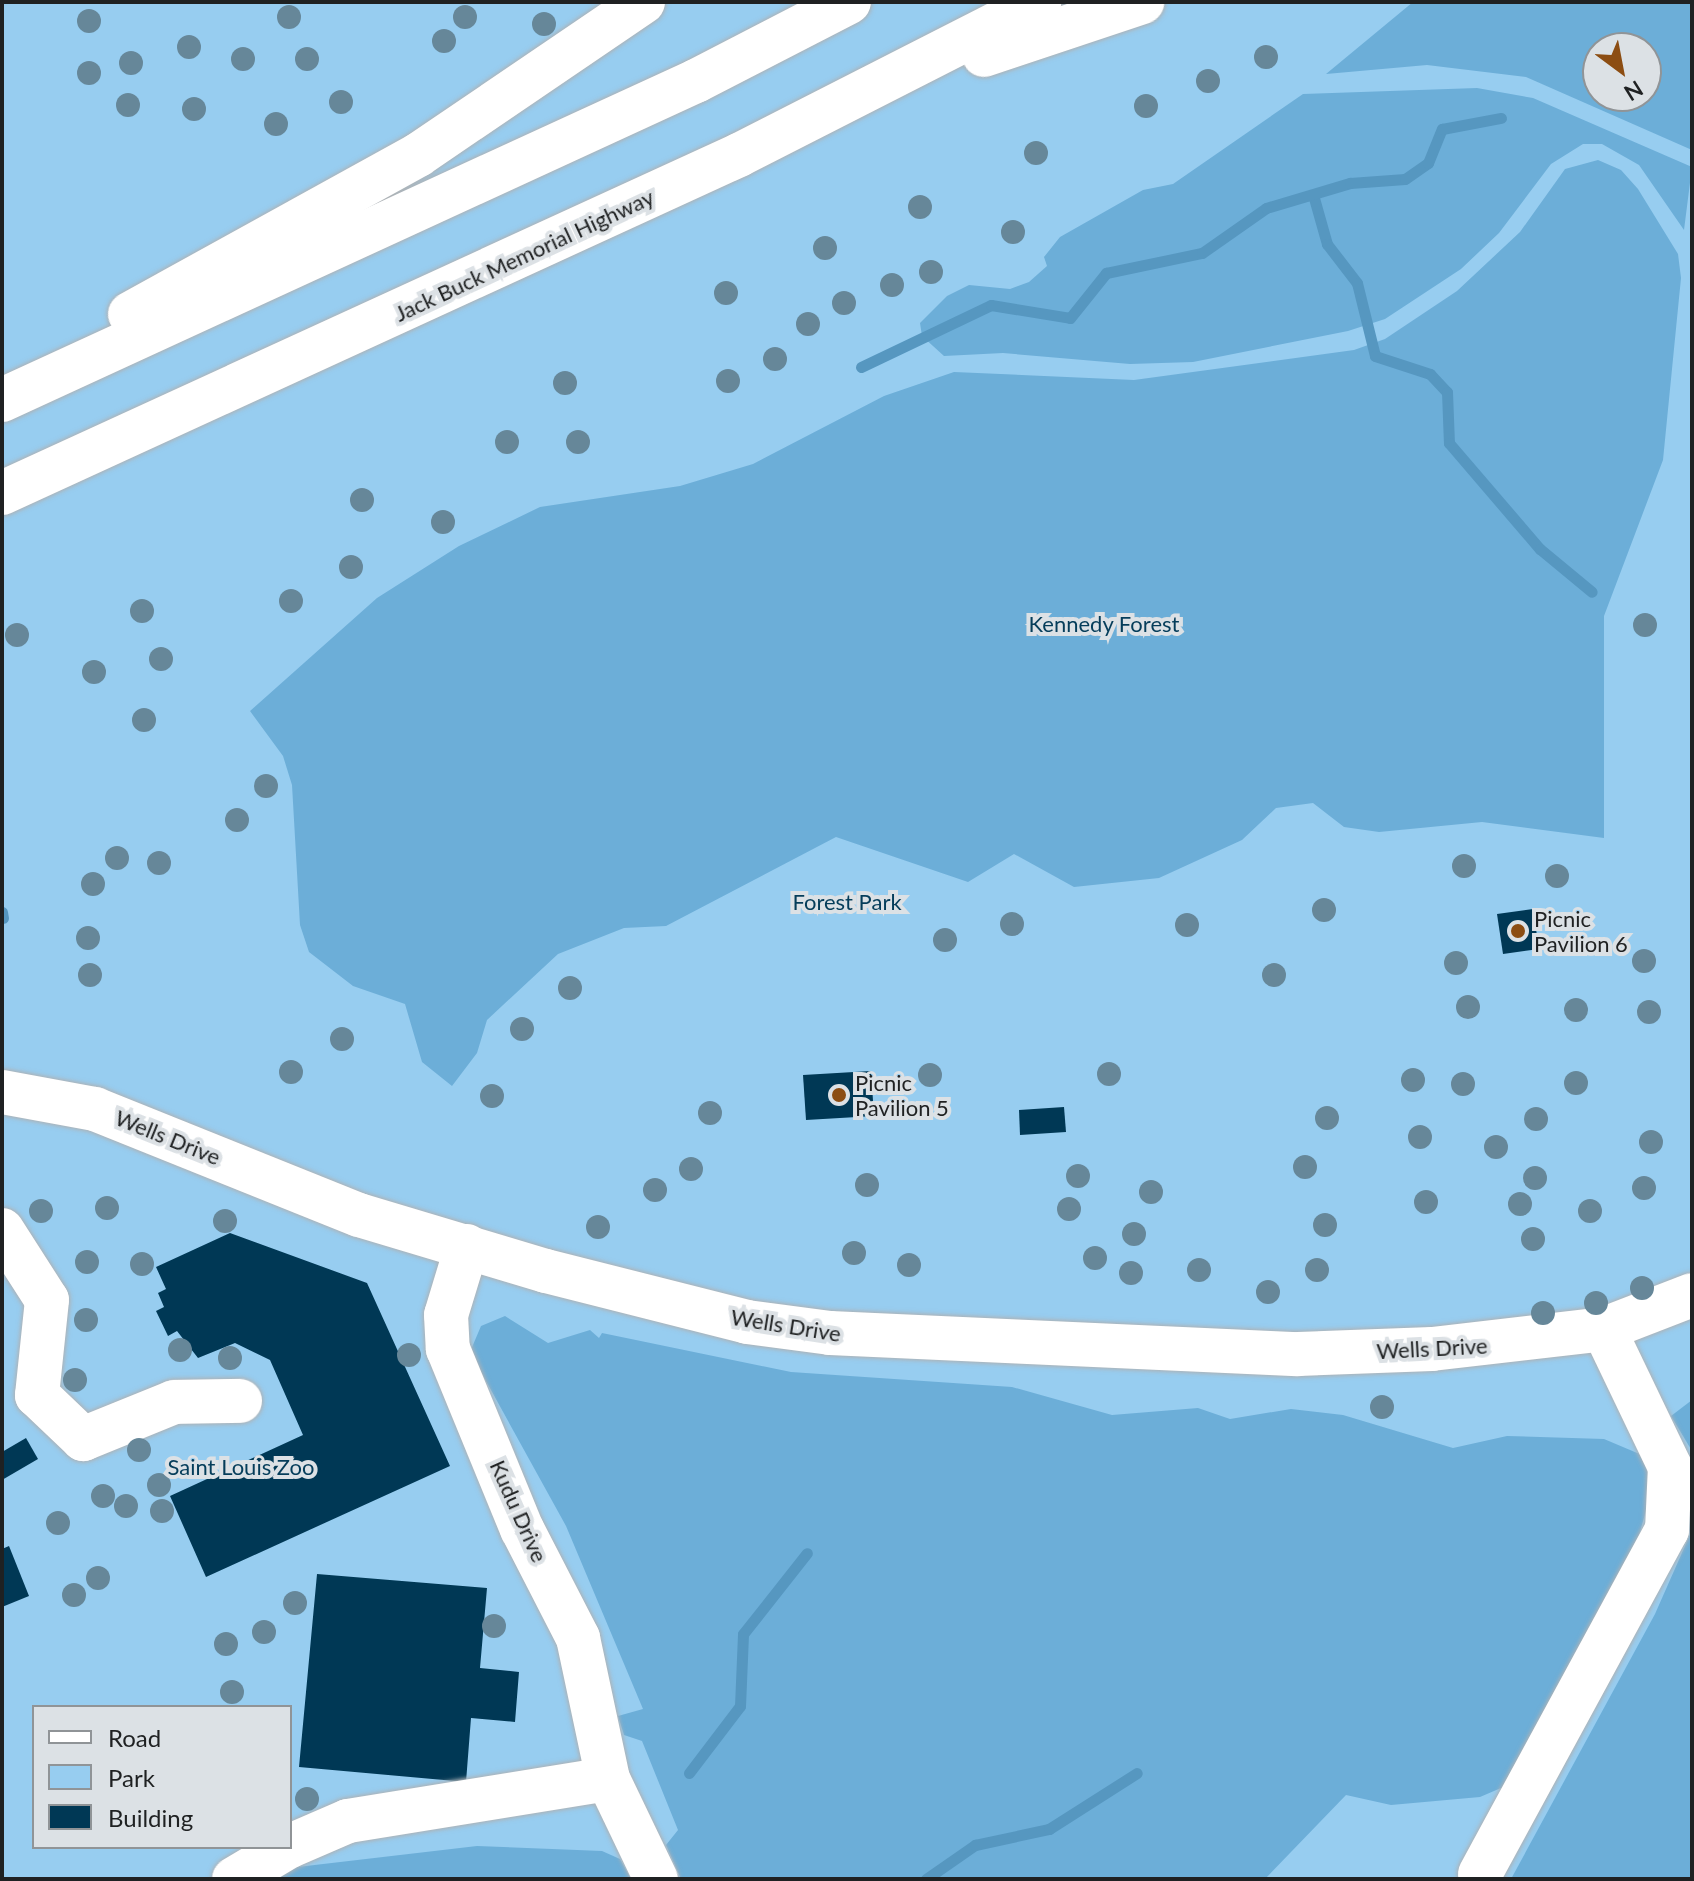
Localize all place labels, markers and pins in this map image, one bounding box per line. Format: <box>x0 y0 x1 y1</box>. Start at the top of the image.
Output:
place label: Picnic Pavilion 6 <box>1534 905 1628 956</box>
marker: Picnic Pavilion 6 <box>1509 922 1527 940</box>
place label: Picnic Pavilion 5 <box>855 1069 949 1120</box>
marker: Picnic Pavilion 5 <box>830 1086 848 1104</box>

